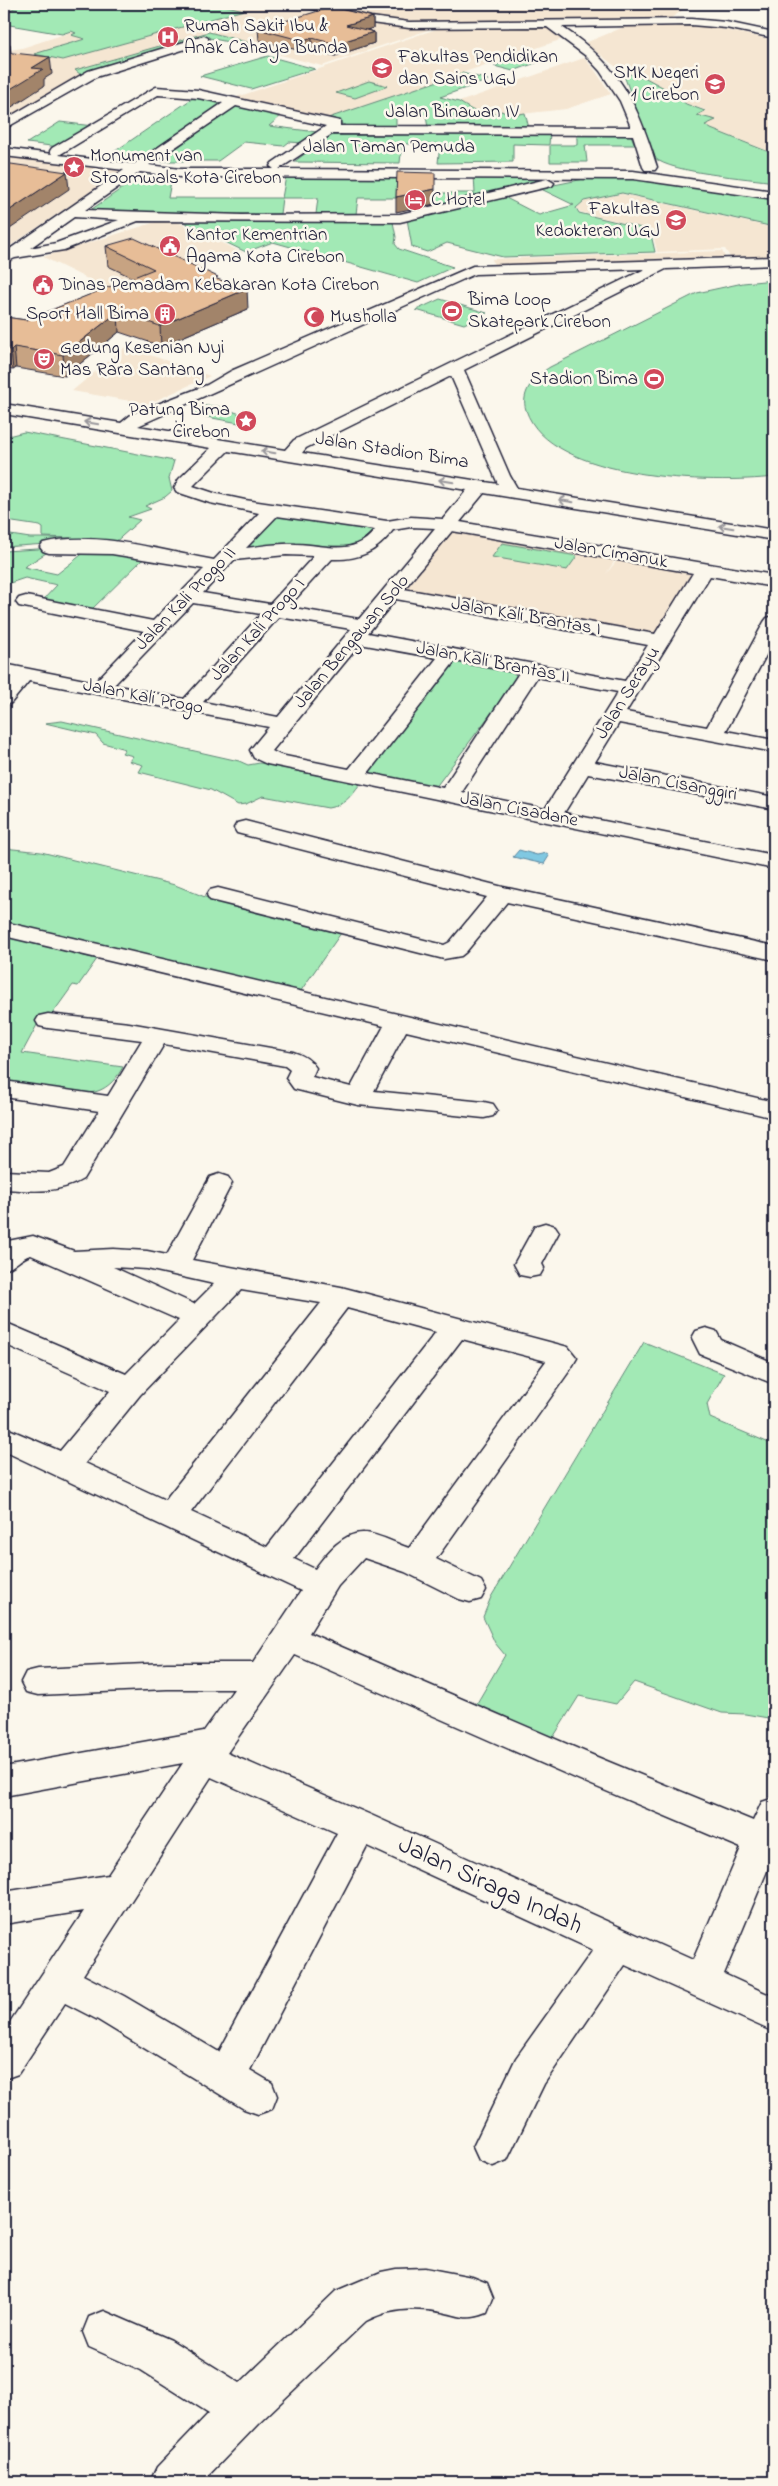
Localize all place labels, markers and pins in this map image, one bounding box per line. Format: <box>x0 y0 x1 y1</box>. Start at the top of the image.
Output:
place label: Rumah Sakit Ibu & Anak Cahaya Bunda <box>184 13 348 63</box>
hospital icon: Rumah Sakit Ibu & Anak Cahaya Bunda <box>156 25 180 49</box>
place label: Fakultas Pendidikan dan Sains UGJ <box>397 44 558 93</box>
school or university icon: Fakultas Pendidikan dan Sains UGJ <box>370 56 394 80</box>
place label: SMK Negeri 1 Cirebon <box>614 60 699 109</box>
school or university icon: SMK Negeri 1 Cirebon <box>703 72 727 96</box>
place label: Monument van Stoomwals Kota Cirebon <box>90 143 281 192</box>
place icon: Monument van Stoomwals Kota Cirebon <box>62 155 86 179</box>
place label: C Hotel <box>431 187 485 214</box>
hotel icon: C Hotel <box>403 188 427 212</box>
place label: Fakultas Kedokteran UGJ <box>536 196 660 245</box>
school or university icon: Fakultas Kedokteran UGJ <box>664 208 688 232</box>
place label: Kantor Kementrian Agama Kota Cirebon <box>186 222 344 273</box>
public building icon: Kantor Kementrian Agama Kota Cirebon <box>158 234 182 258</box>
place label: Dinas Pemadam Kebakaran Kota Cirebon <box>58 272 379 299</box>
public building icon: Dinas Pemadam Kebakaran Kota Cirebon <box>31 273 55 297</box>
place label: Bima Loop Skatepark Cirebon <box>467 287 611 336</box>
sports icon: Bima Loop Skatepark Cirebon <box>440 299 464 323</box>
place label: Sport Hall Bima <box>26 301 149 328</box>
building icon: Sport Hall Bima <box>153 302 177 326</box>
place label: Musholla <box>330 304 397 331</box>
mosque icon: Musholla <box>302 305 326 329</box>
place label: Gedung Kesenian Nyi Mas Rara Santang <box>60 335 224 386</box>
theatre icon: Gedung Kesenian Nyi Mas Rara Santang <box>32 347 56 371</box>
place label: Stadion Bima <box>530 366 638 393</box>
sports icon: Stadion Bima <box>642 367 666 391</box>
place label: Patung Bima Cirebon <box>129 397 230 446</box>
place icon: Patung Bima Cirebon <box>234 409 258 433</box>

